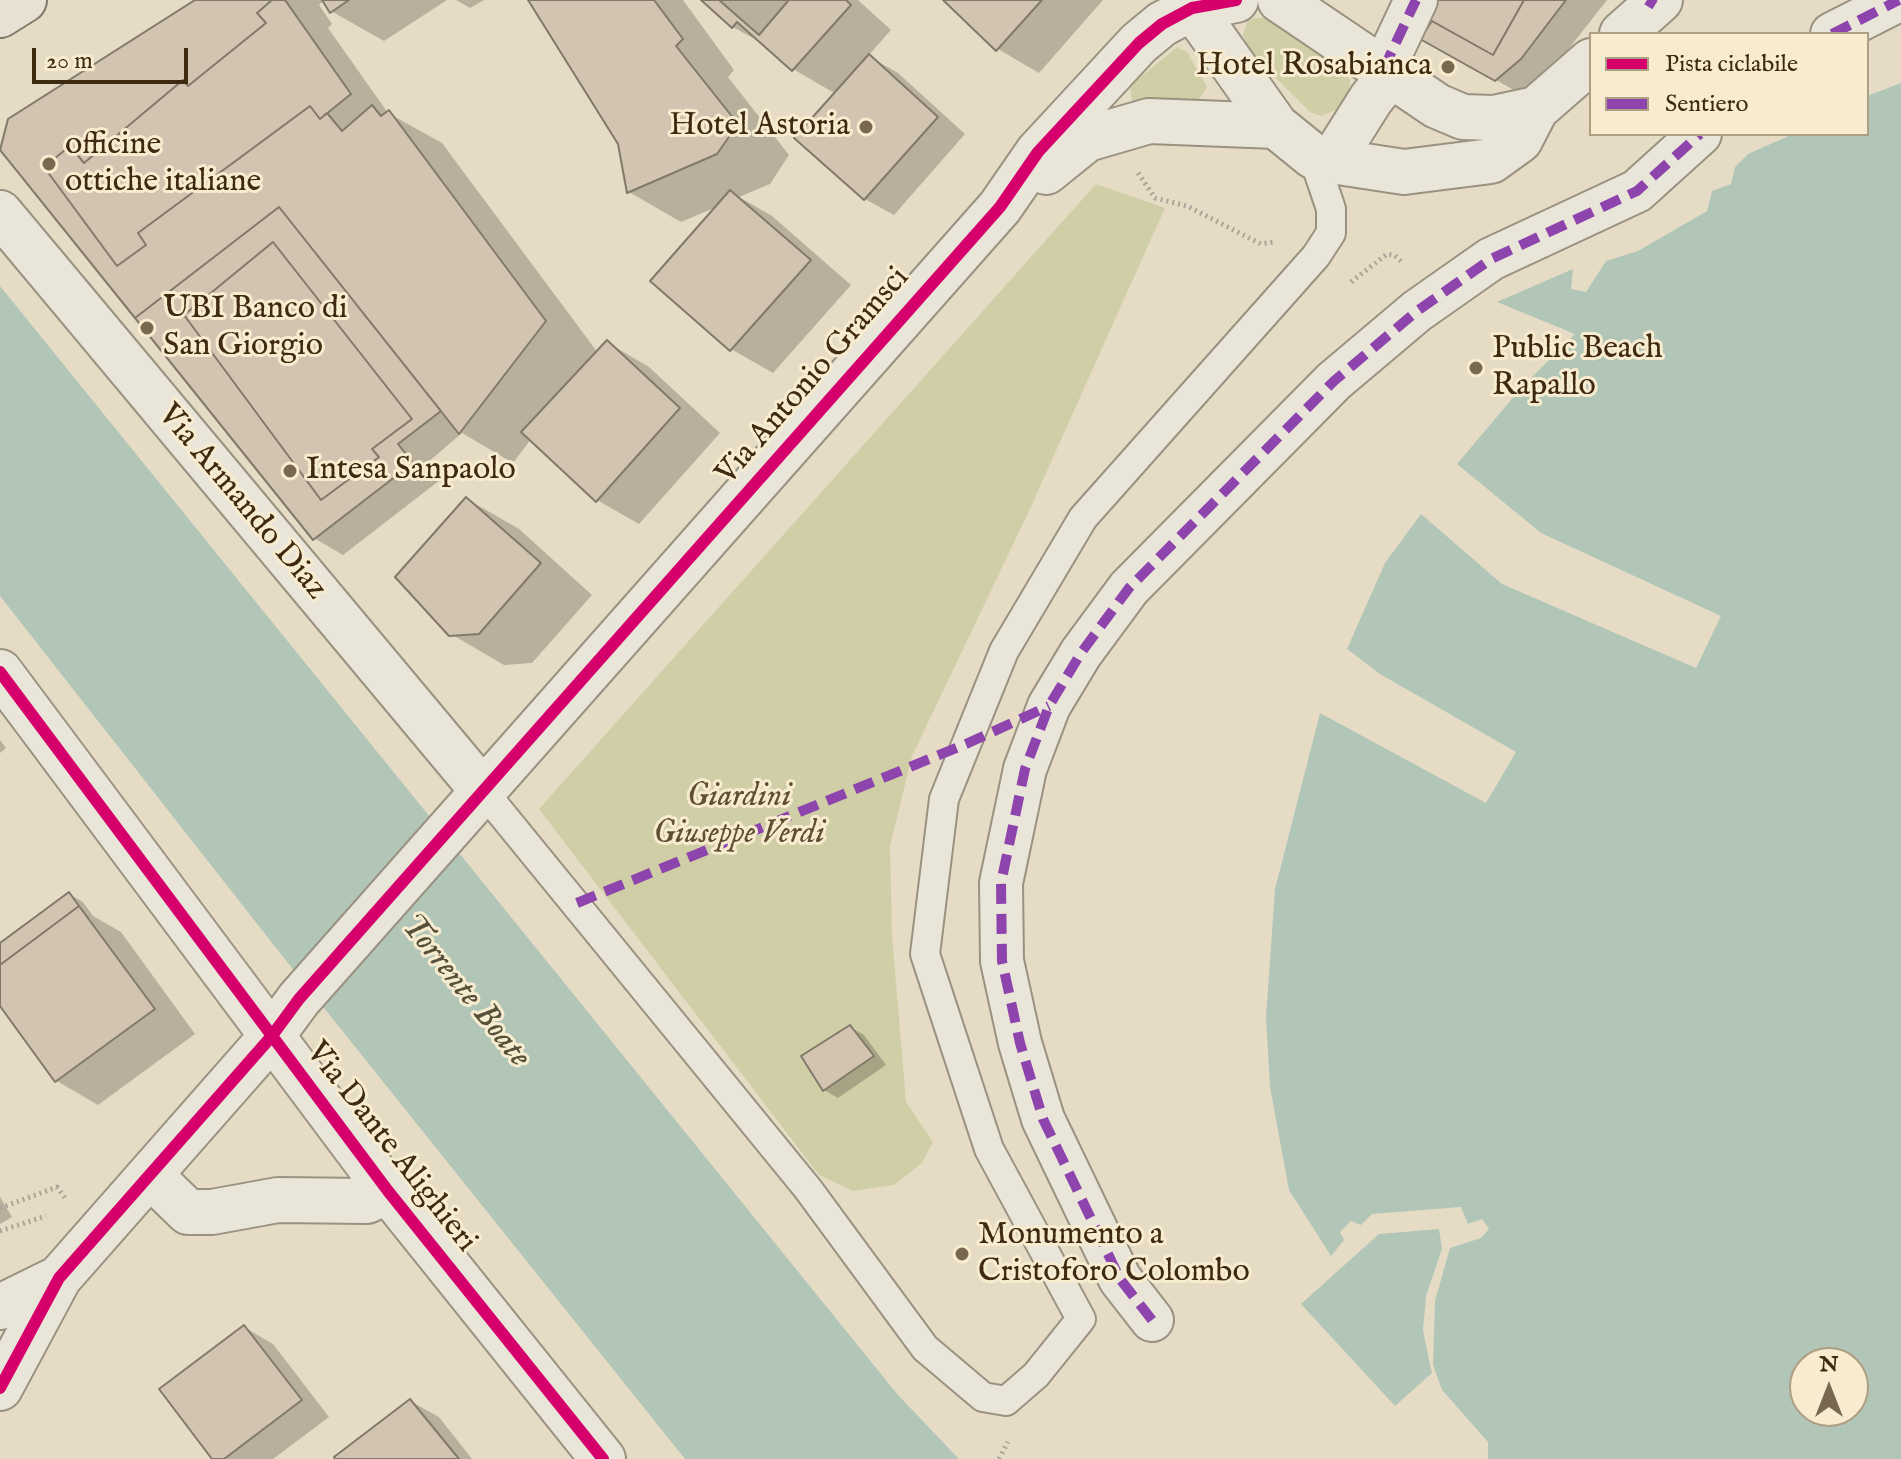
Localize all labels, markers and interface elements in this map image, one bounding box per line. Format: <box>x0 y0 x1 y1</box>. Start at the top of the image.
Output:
scale bar <box>36 32 192 82</box>
legend <box>1589 32 1869 136</box>
text: 20 m <box>46 46 93 77</box>
place label: Hotel Rosabianca <box>1196 48 1432 86</box>
text: Pista ciclabile <box>1665 49 1798 80</box>
marker: Hotel Rosabianca <box>1439 58 1457 76</box>
text: Sentiero <box>1665 89 1748 120</box>
place label: Hotel Astoria <box>669 108 850 146</box>
marker: Hotel Astoria <box>857 118 875 136</box>
place label: officine ottiche italiane <box>65 127 261 202</box>
marker: officine ottiche italiane <box>40 155 58 173</box>
street label: Via Antonio Gramsci <box>709 260 919 494</box>
place label: UBI Banco di San Giorgio <box>163 291 348 366</box>
marker: UBI Banco di San Giorgio <box>138 319 156 337</box>
place label: Public Beach Rapallo <box>1492 331 1662 406</box>
marker: Public Beach Rapallo <box>1467 359 1485 377</box>
street label: Via Armando Diaz <box>148 397 334 609</box>
place label: Intesa Sanpaolo <box>306 452 516 490</box>
marker: Intesa Sanpaolo <box>281 462 299 480</box>
park label: Giardini Giuseppe Verdi <box>653 779 825 854</box>
water label: Torrente Boate <box>390 907 538 1077</box>
street label: Via Dante Alighieri <box>296 1035 484 1261</box>
place label: Monumento a Cristoforo Colombo <box>978 1217 1250 1292</box>
marker: Monumento a Cristoforo Colombo <box>953 1245 971 1263</box>
north arrow <box>1789 1347 1869 1427</box>
text: N <box>1819 1351 1839 1379</box>

